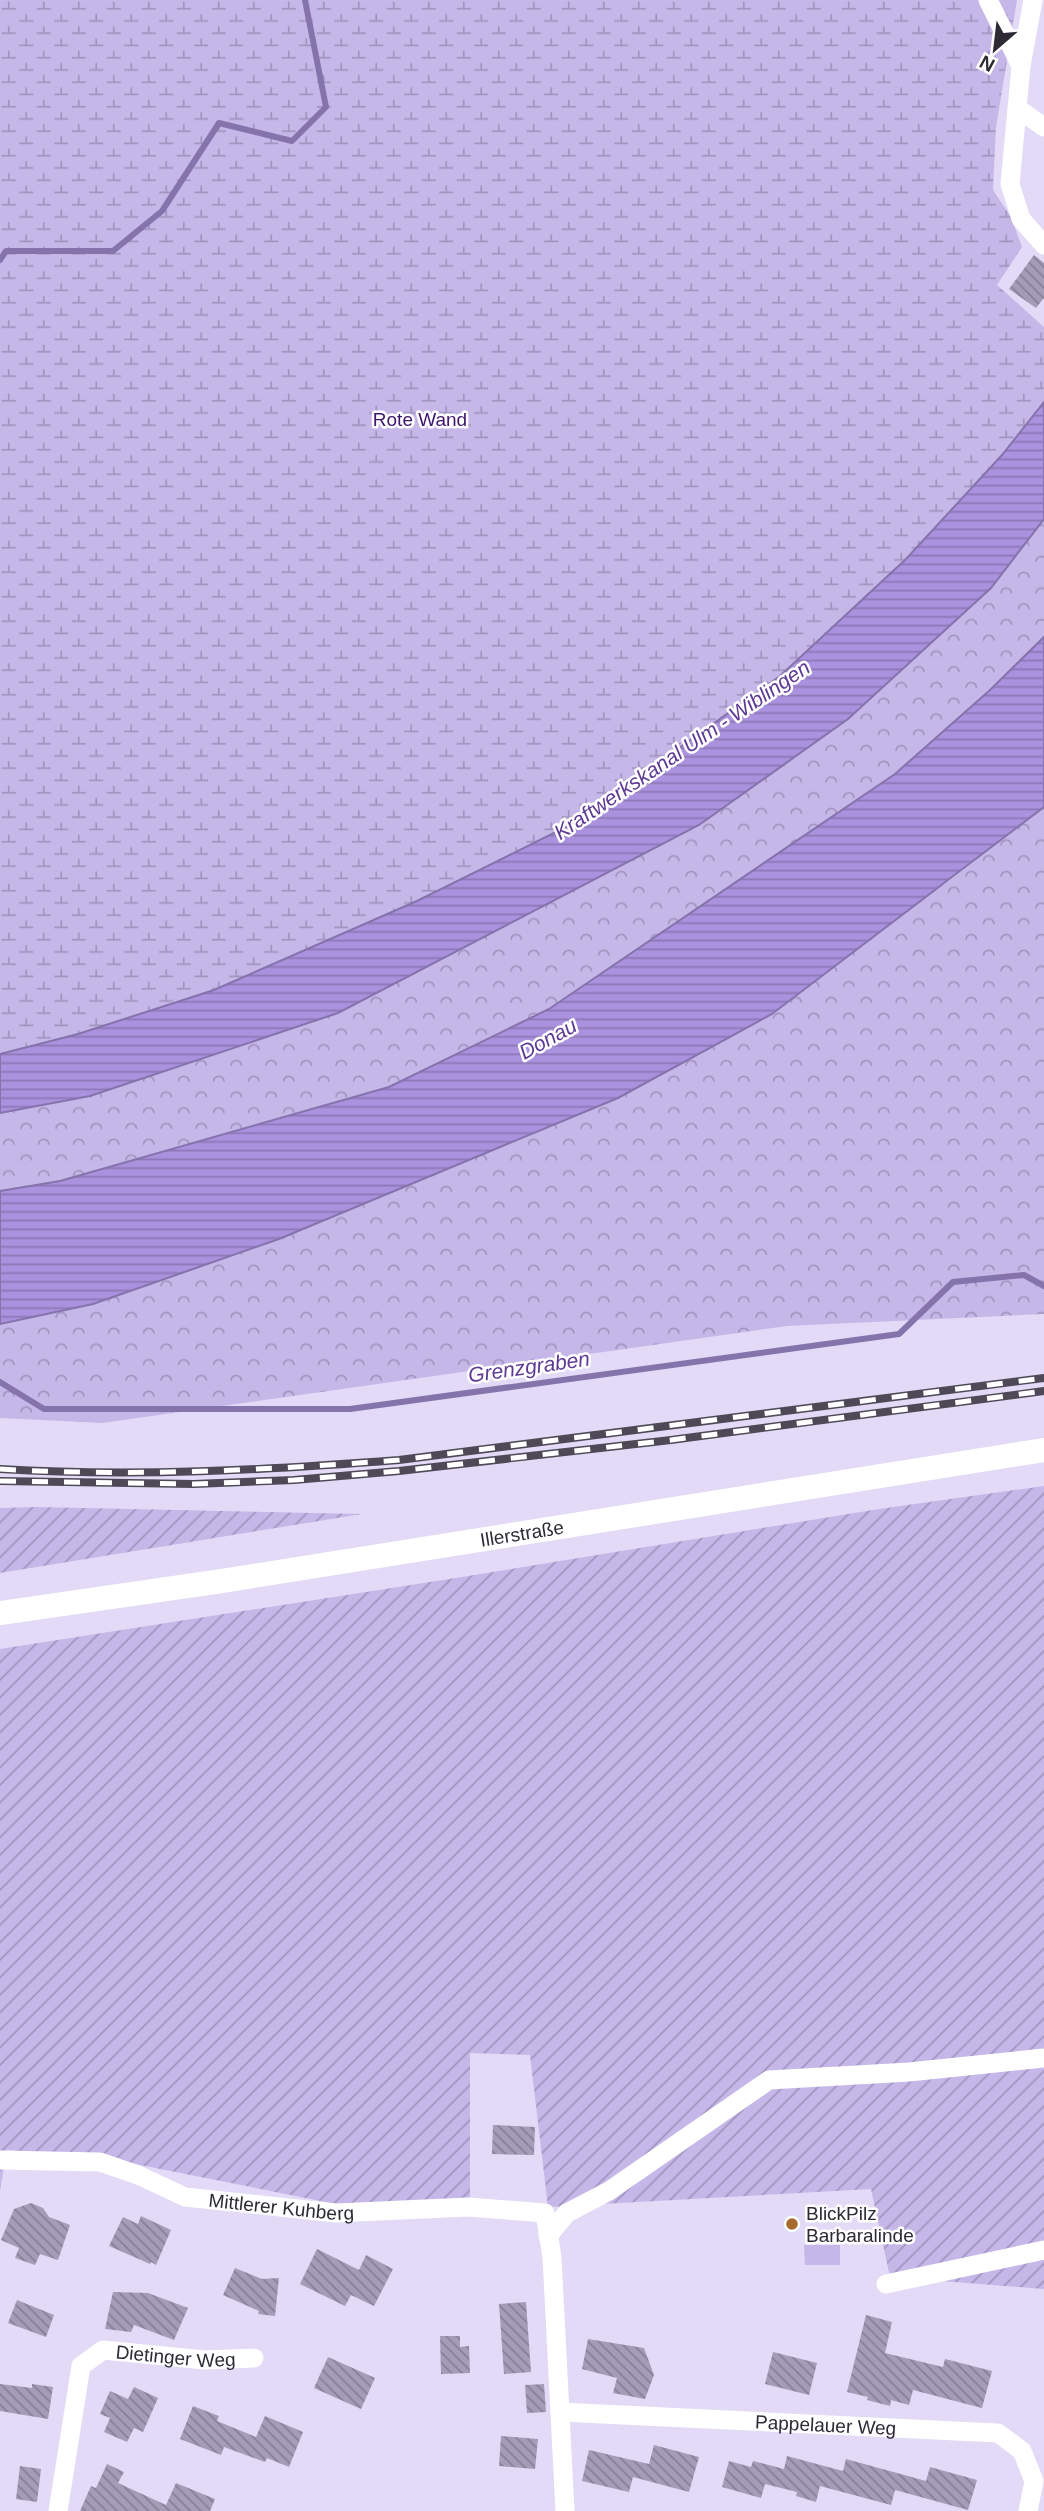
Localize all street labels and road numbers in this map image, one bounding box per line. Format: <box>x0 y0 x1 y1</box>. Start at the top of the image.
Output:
street label: Illerstraße <box>479 1517 565 1551</box>
street label: Mittlerer Kuhberg <box>208 2190 354 2224</box>
street label: Dietinger Weg <box>115 2341 236 2371</box>
street label: Pappelauer Weg <box>755 2411 897 2439</box>

